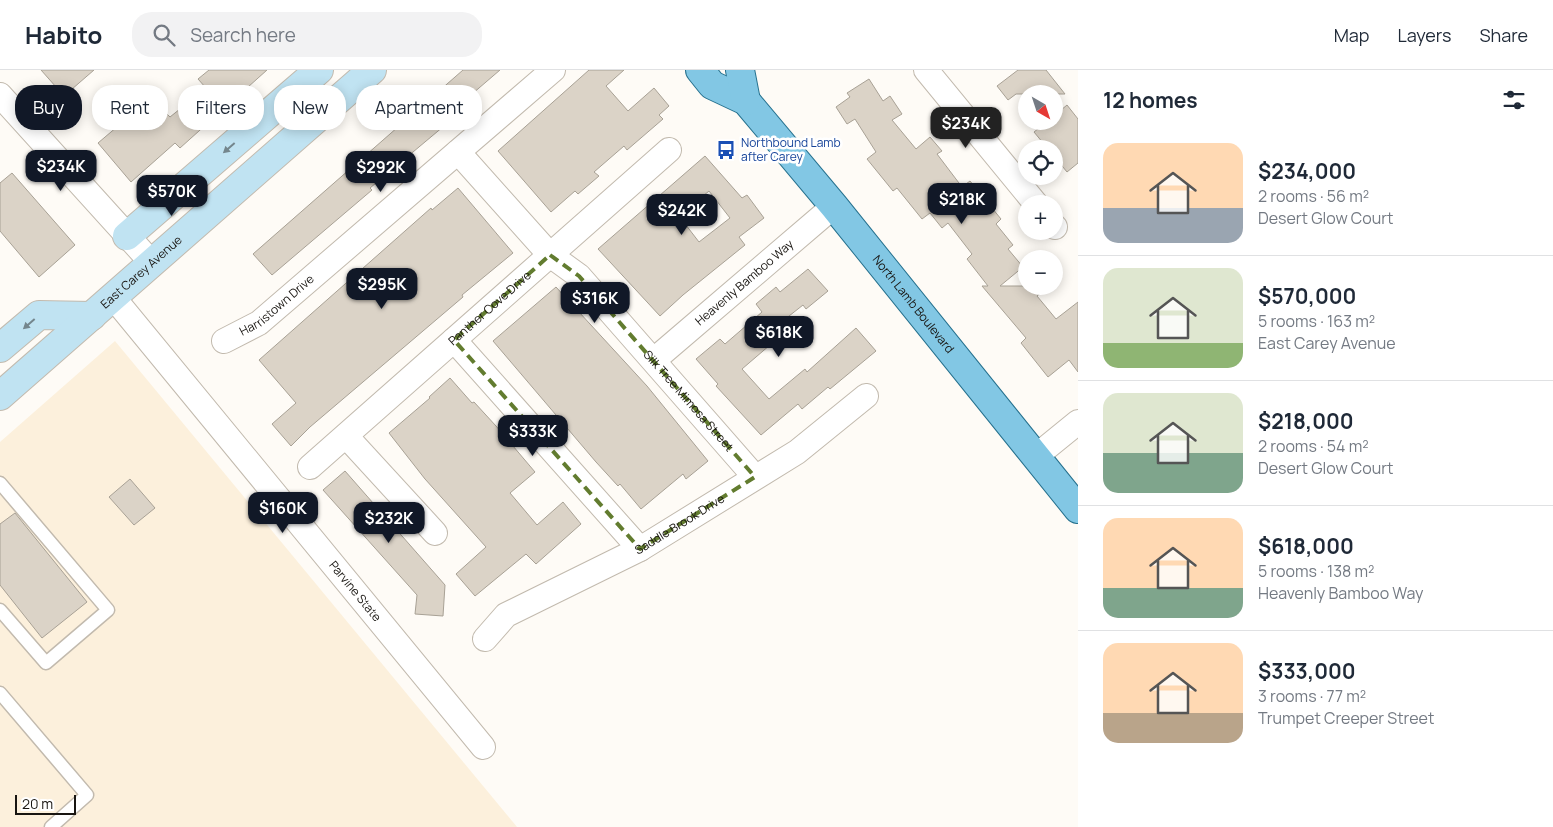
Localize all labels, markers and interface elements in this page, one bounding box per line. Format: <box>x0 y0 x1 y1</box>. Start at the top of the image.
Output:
search box <box>132 12 482 57</box>
text: Habito <box>25 18 102 51</box>
icon: search <box>150 21 178 49</box>
text: Search here <box>190 22 296 48</box>
text: Map <box>1334 23 1369 47</box>
text: Layers <box>1397 23 1451 47</box>
text: Share <box>1479 23 1528 47</box>
chip: Buy <box>15 85 82 130</box>
chip: Rent <box>92 85 168 130</box>
chip: Filters <box>178 85 264 130</box>
chip: New <box>274 85 346 130</box>
chip: Apartment <box>356 85 482 130</box>
north arrow <box>1018 85 1062 130</box>
map controls <box>1018 85 1063 295</box>
text: 12 homes <box>1103 86 1198 114</box>
icon: filters <box>1500 86 1528 114</box>
pin: $234K <box>931 106 1001 149</box>
text: $234K <box>942 112 990 134</box>
place label: Northbound Lamb after Carey <box>741 134 841 165</box>
bus stop icon: Northbound Lamb after Carey <box>715 139 737 161</box>
button: locate <box>1018 140 1063 185</box>
one-way arrow <box>223 142 236 153</box>
pin: $234K <box>26 150 96 192</box>
pin: $292K <box>346 150 416 193</box>
text: $234K <box>37 155 85 177</box>
text: $292K <box>356 156 406 178</box>
text: $234,000 <box>1258 157 1356 185</box>
icon: home <box>1143 163 1203 223</box>
pin: $570K <box>137 174 207 217</box>
text: $570K <box>148 180 196 202</box>
pin: $218K <box>927 182 997 225</box>
text: 2 rooms · 56 m² <box>1258 185 1369 207</box>
text: $218K <box>939 188 985 210</box>
pin: $242K <box>647 194 717 236</box>
button: + <box>1018 195 1063 240</box>
text: $242K <box>658 199 706 221</box>
text: Desert Glow Court <box>1258 207 1393 229</box>
street label: East Carey Avenue <box>97 231 186 312</box>
street label: Heavenly Bamboo Way <box>691 235 797 329</box>
button: − <box>1018 250 1063 295</box>
street label: North Lamb Boulevard <box>869 251 958 357</box>
street label: Panther Cove Drive <box>444 267 535 349</box>
pin: $295K <box>347 268 417 310</box>
street label: Harristown Drive <box>236 270 317 340</box>
text: $295K <box>357 273 407 295</box>
pin: $316K <box>560 282 630 324</box>
text: $570,000 <box>1258 282 1356 310</box>
text: $316K <box>572 287 618 309</box>
icon: home <box>1143 288 1203 348</box>
text: 5 rooms · 163 m² <box>1258 310 1375 332</box>
pin: $618K <box>744 316 814 358</box>
one-way arrow <box>22 318 35 329</box>
text: $618K <box>756 321 802 343</box>
text: East Carey Avenue <box>1258 332 1396 354</box>
street label: Silk Tree Mimosa Street <box>640 346 738 455</box>
text: $218,000 <box>1258 407 1354 435</box>
icon: home <box>1143 413 1203 473</box>
pin: $333K <box>498 414 568 457</box>
text: $333K <box>509 420 557 442</box>
text: 2 rooms · 54 m² <box>1258 435 1369 457</box>
text: Desert Glow Court <box>1258 457 1393 479</box>
street label: Saddle Brook Drive <box>632 490 728 558</box>
pin: $160K <box>248 492 318 534</box>
text: $160K <box>259 497 307 519</box>
pin: $232K <box>354 502 424 544</box>
text: $232K <box>365 507 413 529</box>
text: $618,000 <box>1258 532 1354 560</box>
icon: home <box>1143 538 1203 598</box>
street label: Parvine State <box>325 557 385 625</box>
text: 5 rooms · 138 m² <box>1258 560 1375 582</box>
text: Heavenly Bamboo Way <box>1258 582 1423 604</box>
text: $333,000 <box>1258 657 1356 685</box>
icon: home <box>1143 663 1203 723</box>
text: 3 rooms · 77 m² <box>1258 685 1366 707</box>
text: Trumpet Creeper Street <box>1258 707 1434 729</box>
scale bar <box>15 792 76 815</box>
text: 20 m <box>22 794 53 813</box>

